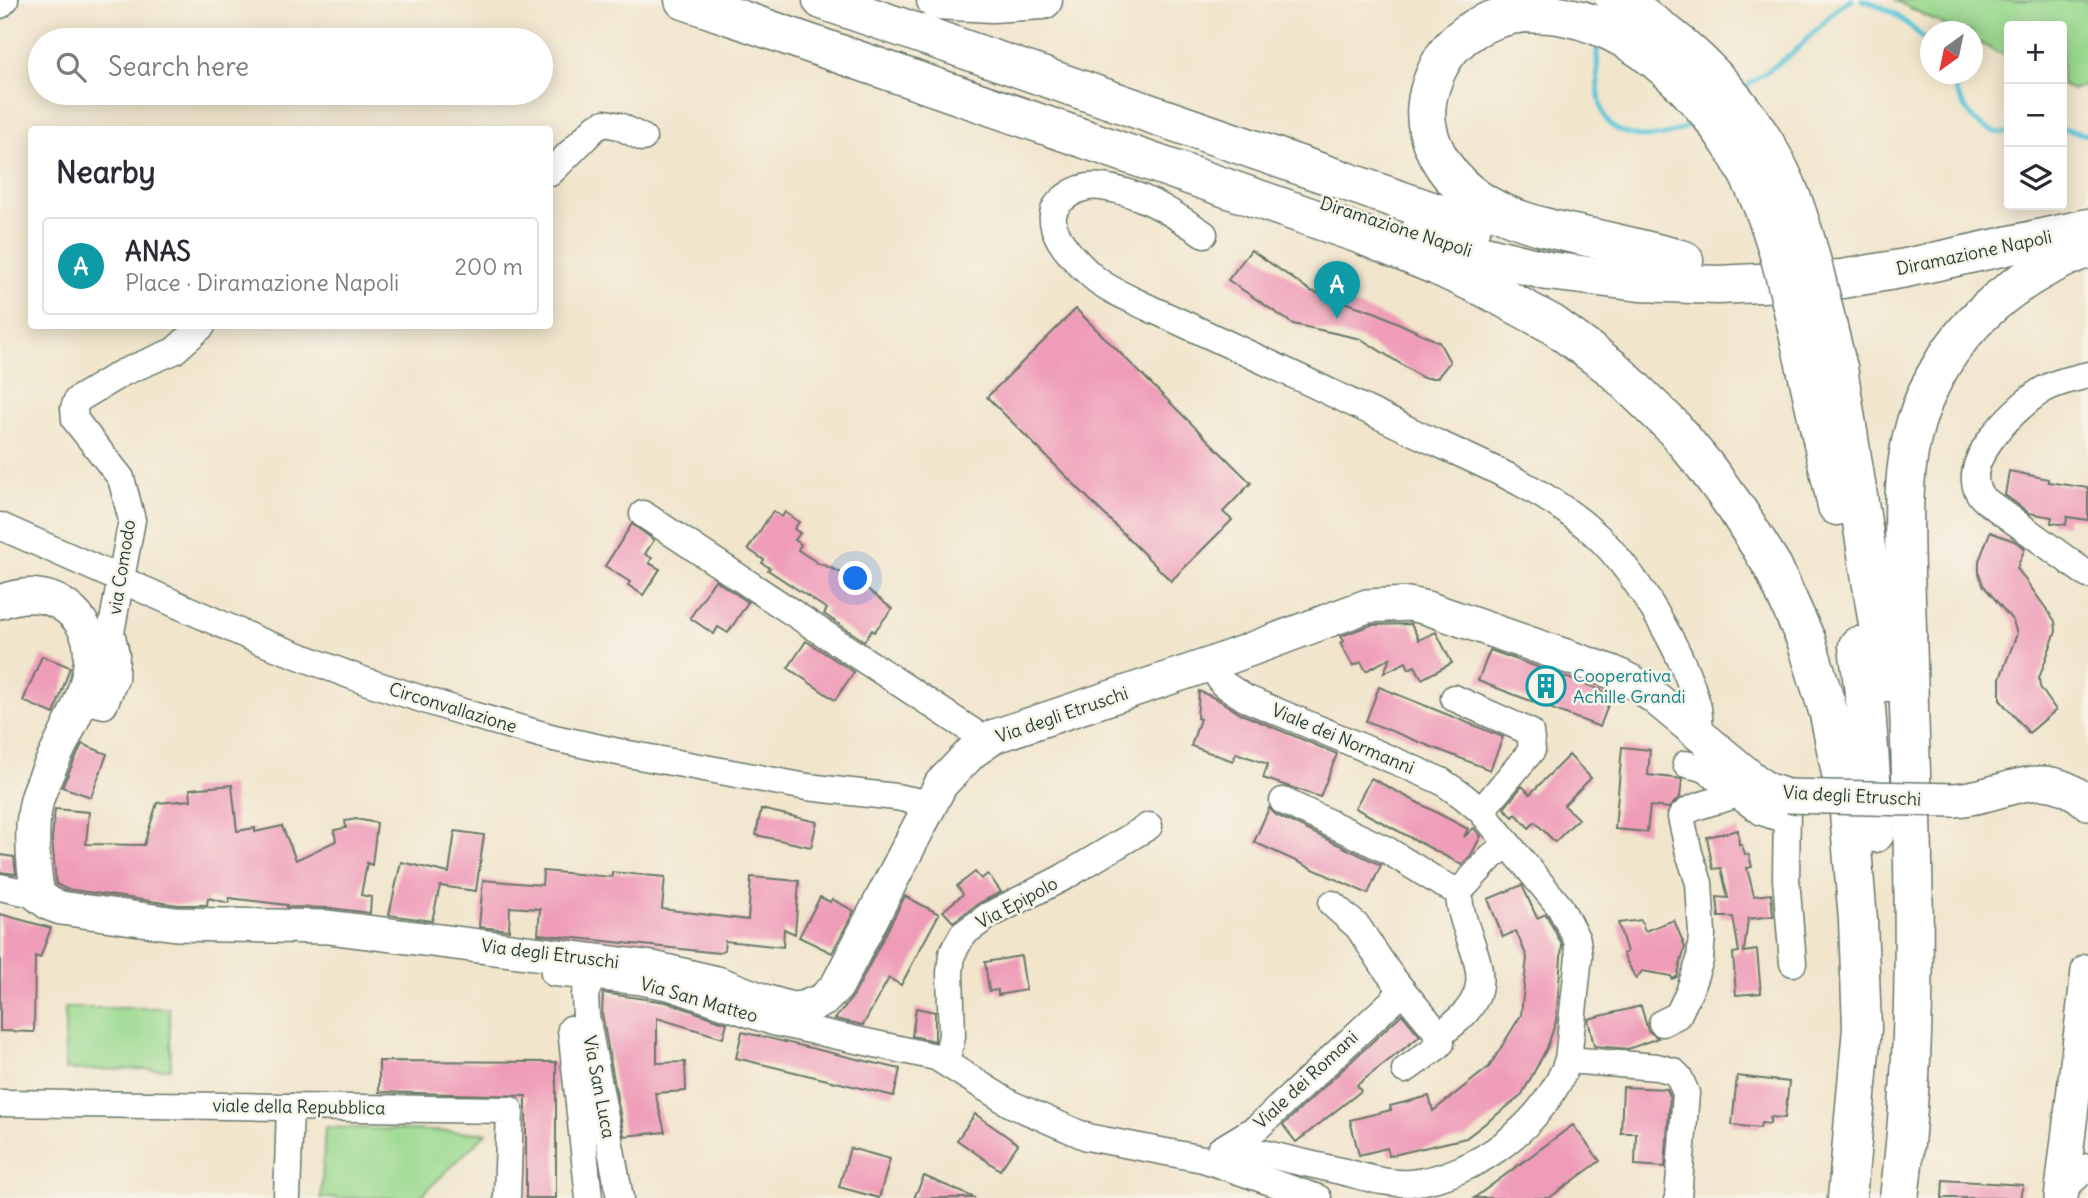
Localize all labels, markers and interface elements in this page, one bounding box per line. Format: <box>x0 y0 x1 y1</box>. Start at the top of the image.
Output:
north arrow <box>1920 21 1983 84</box>
map controls <box>2004 21 2067 210</box>
button: + <box>2004 21 2067 84</box>
search box <box>28 28 553 105</box>
icon: search <box>52 48 90 86</box>
text: Search here <box>108 50 249 83</box>
button: − <box>2004 84 2067 147</box>
button: layers <box>2004 147 2067 210</box>
text: Nearby <box>56 153 156 191</box>
street label: Diramazione Napoli <box>1317 191 1475 262</box>
street label: Diramazione Napoli <box>1894 225 2054 280</box>
text: ANAS <box>125 235 191 268</box>
text: A <box>74 252 88 281</box>
text: 200 m <box>454 252 523 281</box>
pin: A <box>1314 261 1360 319</box>
text: Place · Diramazione Napoli <box>125 268 399 297</box>
street label: via Comodo <box>103 518 140 616</box>
your location <box>838 561 872 595</box>
place label: Cooperativa Achille Grandi <box>1573 664 1686 708</box>
building icon: Cooperativa Achille Grandi <box>1525 665 1567 707</box>
street label: Circonvallazione <box>386 677 520 738</box>
street label: Via degli Etruschi <box>993 681 1131 748</box>
street label: Viale dei Normanni <box>1268 698 1418 779</box>
street label: Via degli Etruschi <box>1782 780 1922 811</box>
street label: Via Epipolo <box>972 871 1062 934</box>
street label: Via degli Etruschi <box>480 934 620 973</box>
street label: Via San Matteo <box>638 972 761 1027</box>
street label: Viale dei Romani <box>1249 1026 1363 1134</box>
street label: Via San Luca <box>578 1034 621 1140</box>
street label: viale della Repubblica <box>212 1093 386 1120</box>

